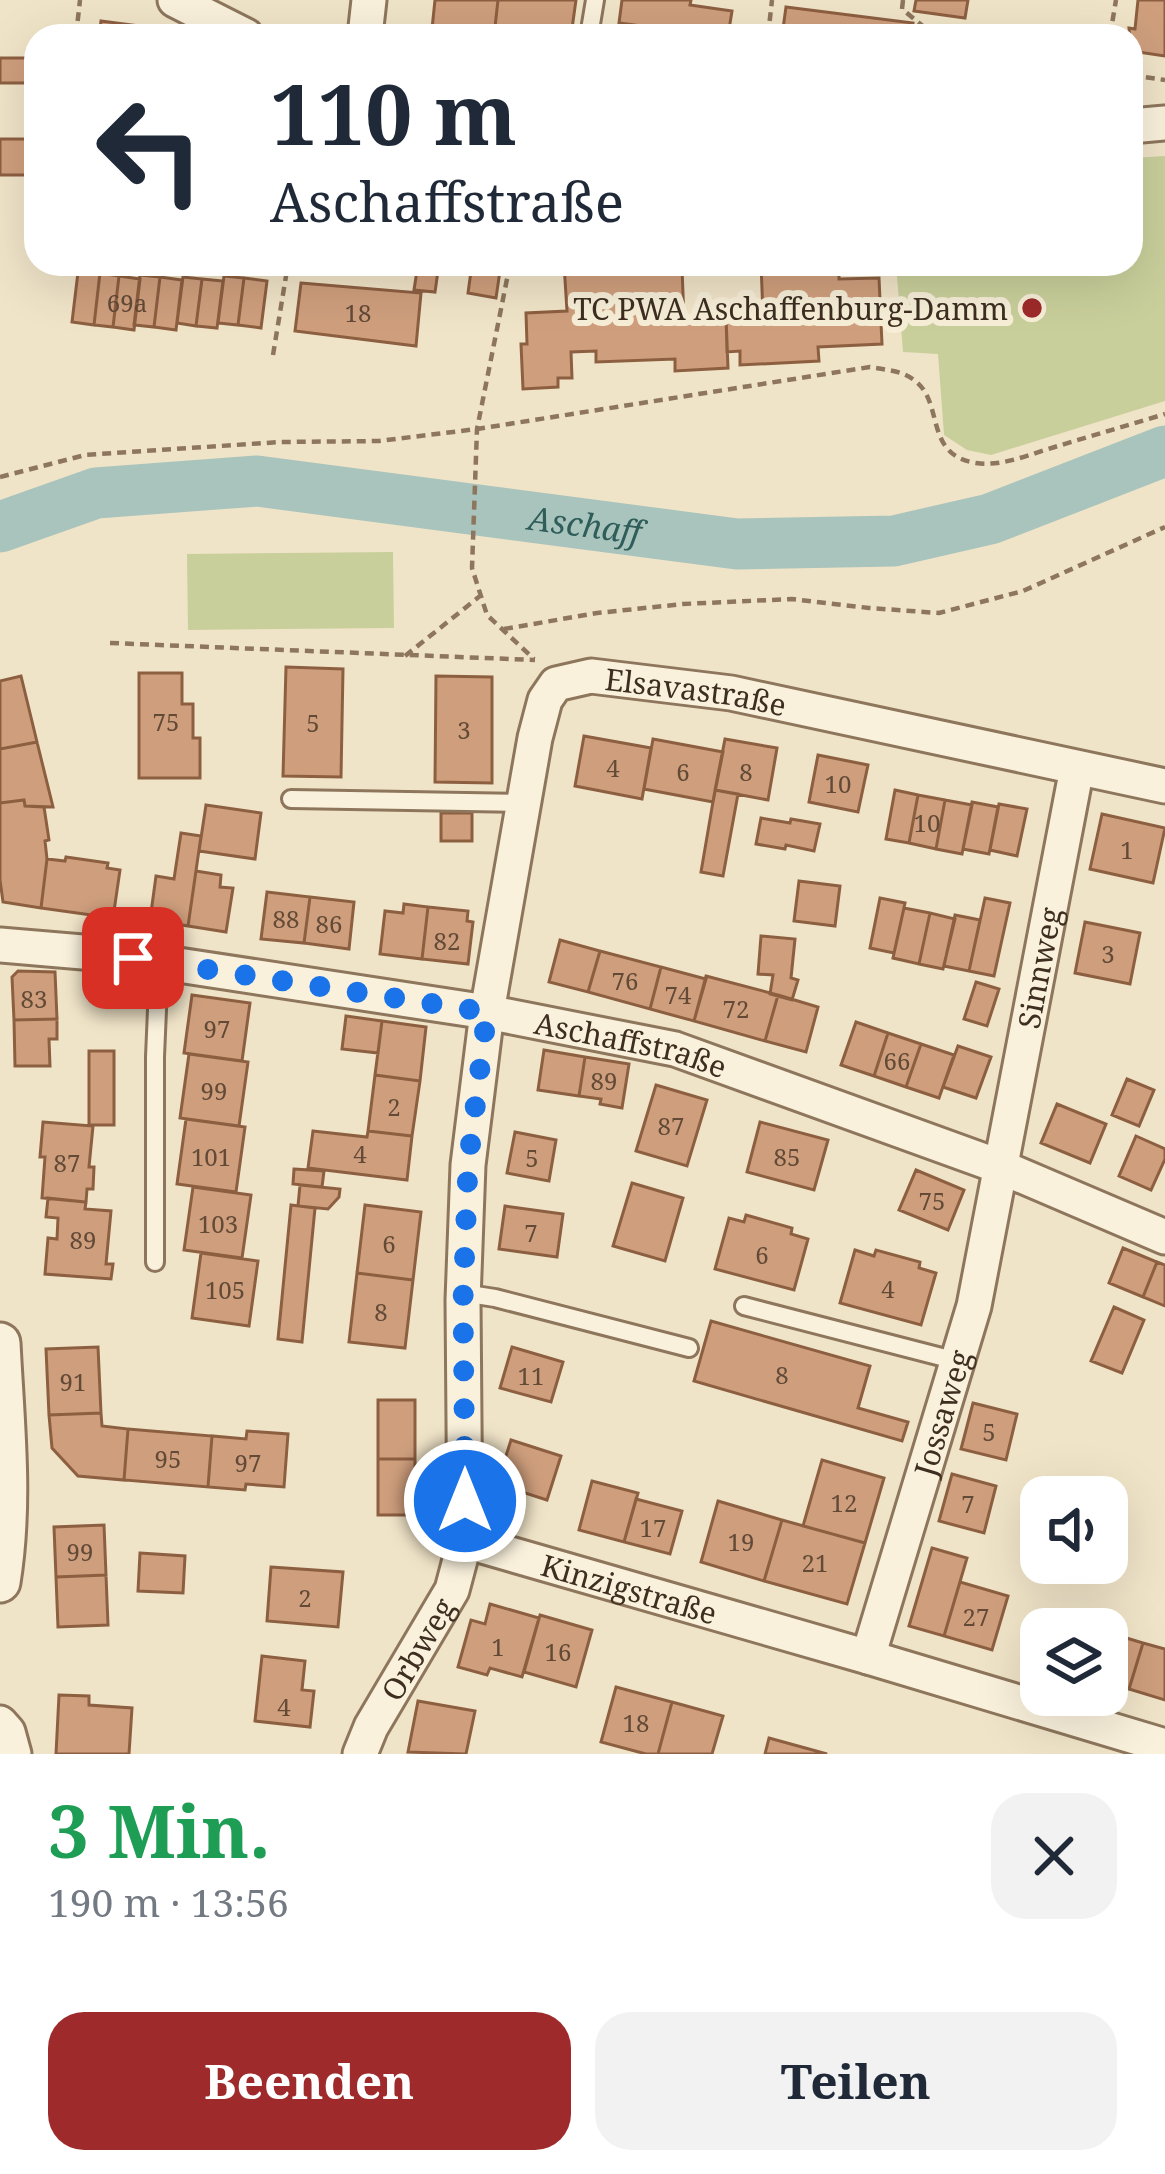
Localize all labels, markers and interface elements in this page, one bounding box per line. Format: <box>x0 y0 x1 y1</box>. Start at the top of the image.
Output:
text: 110 m <box>270 55 517 170</box>
icon: left <box>72 72 228 228</box>
text: Aschaffstraße <box>270 164 624 238</box>
house number: 69a <box>107 286 147 319</box>
place label: TC PWA Aschaffenburg-Damm <box>573 288 1008 329</box>
marker: TC PWA Aschaffenburg-Damm <box>1019 295 1045 321</box>
house number: 18 <box>345 296 371 329</box>
water label: Aschaff <box>524 494 650 554</box>
street label: Elsavastraße <box>603 657 790 725</box>
house number: 75 <box>153 705 179 738</box>
house number: 5 <box>306 706 320 739</box>
house number: 3 <box>457 713 471 746</box>
house number: 4 <box>606 751 620 784</box>
house number: 6 <box>676 755 690 788</box>
house number: 8 <box>739 755 753 788</box>
house number: 10 <box>825 767 851 800</box>
house number: 10 <box>914 806 940 839</box>
house number: 1 <box>1120 833 1134 866</box>
house number: 88 <box>273 902 299 935</box>
street label: Sinnweg <box>1007 904 1070 1032</box>
pin <box>82 907 184 1009</box>
house number: 86 <box>316 907 342 940</box>
house number: 82 <box>434 924 460 957</box>
icon: arrive <box>100 925 166 991</box>
house number: 3 <box>1101 937 1115 970</box>
house number: 76 <box>612 964 638 997</box>
house number: 74 <box>665 978 692 1011</box>
house number: 83 <box>21 982 47 1015</box>
house number: 72 <box>723 992 749 1025</box>
street label: Aschaffstraße <box>531 1001 733 1087</box>
house number: 97 <box>204 1012 230 1045</box>
house number: 66 <box>884 1044 910 1077</box>
house number: 89 <box>591 1064 617 1097</box>
house number: 99 <box>201 1074 227 1107</box>
house number: 2 <box>387 1090 401 1123</box>
house number: 87 <box>658 1109 684 1142</box>
house number: 4 <box>353 1137 367 1170</box>
house number: 101 <box>191 1140 231 1173</box>
house number: 85 <box>774 1140 800 1173</box>
house number: 5 <box>525 1141 539 1174</box>
house number: 87 <box>54 1146 80 1179</box>
house number: 75 <box>919 1184 945 1217</box>
house number: 103 <box>198 1207 238 1240</box>
house number: 7 <box>524 1216 538 1249</box>
house number: 89 <box>70 1223 96 1256</box>
house number: 6 <box>382 1227 396 1260</box>
house number: 6 <box>755 1238 769 1271</box>
house number: 4 <box>881 1272 895 1305</box>
house number: 105 <box>205 1273 245 1306</box>
house number: 8 <box>374 1295 388 1328</box>
street label: Jossaweg <box>903 1345 980 1482</box>
house number: 8 <box>775 1358 789 1391</box>
house number: 11 <box>518 1359 544 1392</box>
house number: 91 <box>60 1365 86 1398</box>
house number: 5 <box>982 1415 996 1448</box>
position arrow <box>402 1438 528 1564</box>
house number: 95 <box>155 1442 181 1475</box>
house number: 97 <box>235 1446 261 1479</box>
map controls <box>1020 1476 1128 1716</box>
button: sound <box>1020 1476 1128 1584</box>
house number: 12 <box>831 1486 857 1519</box>
house number: 7 <box>961 1487 975 1520</box>
house number: 17 <box>640 1511 666 1544</box>
house number: 19 <box>728 1525 754 1558</box>
house number: 99 <box>67 1535 93 1568</box>
street label: Kinzigstraße <box>537 1544 722 1633</box>
house number: 21 <box>802 1546 828 1579</box>
house number: 2 <box>298 1581 312 1614</box>
street label: Orbweg <box>371 1590 464 1708</box>
house number: 27 <box>963 1600 989 1633</box>
button: layers <box>1020 1608 1128 1716</box>
house number: 1 <box>491 1630 505 1663</box>
house number: 16 <box>545 1635 571 1668</box>
house number: 4 <box>277 1690 291 1723</box>
house number: 18 <box>623 1706 649 1739</box>
text: 3 Min. <box>48 1781 270 1879</box>
button: close <box>991 1793 1117 1919</box>
text: 190 m · 13:56 <box>48 1875 289 1928</box>
button: Beenden <box>48 2012 571 2150</box>
button: Teilen <box>595 2012 1117 2150</box>

